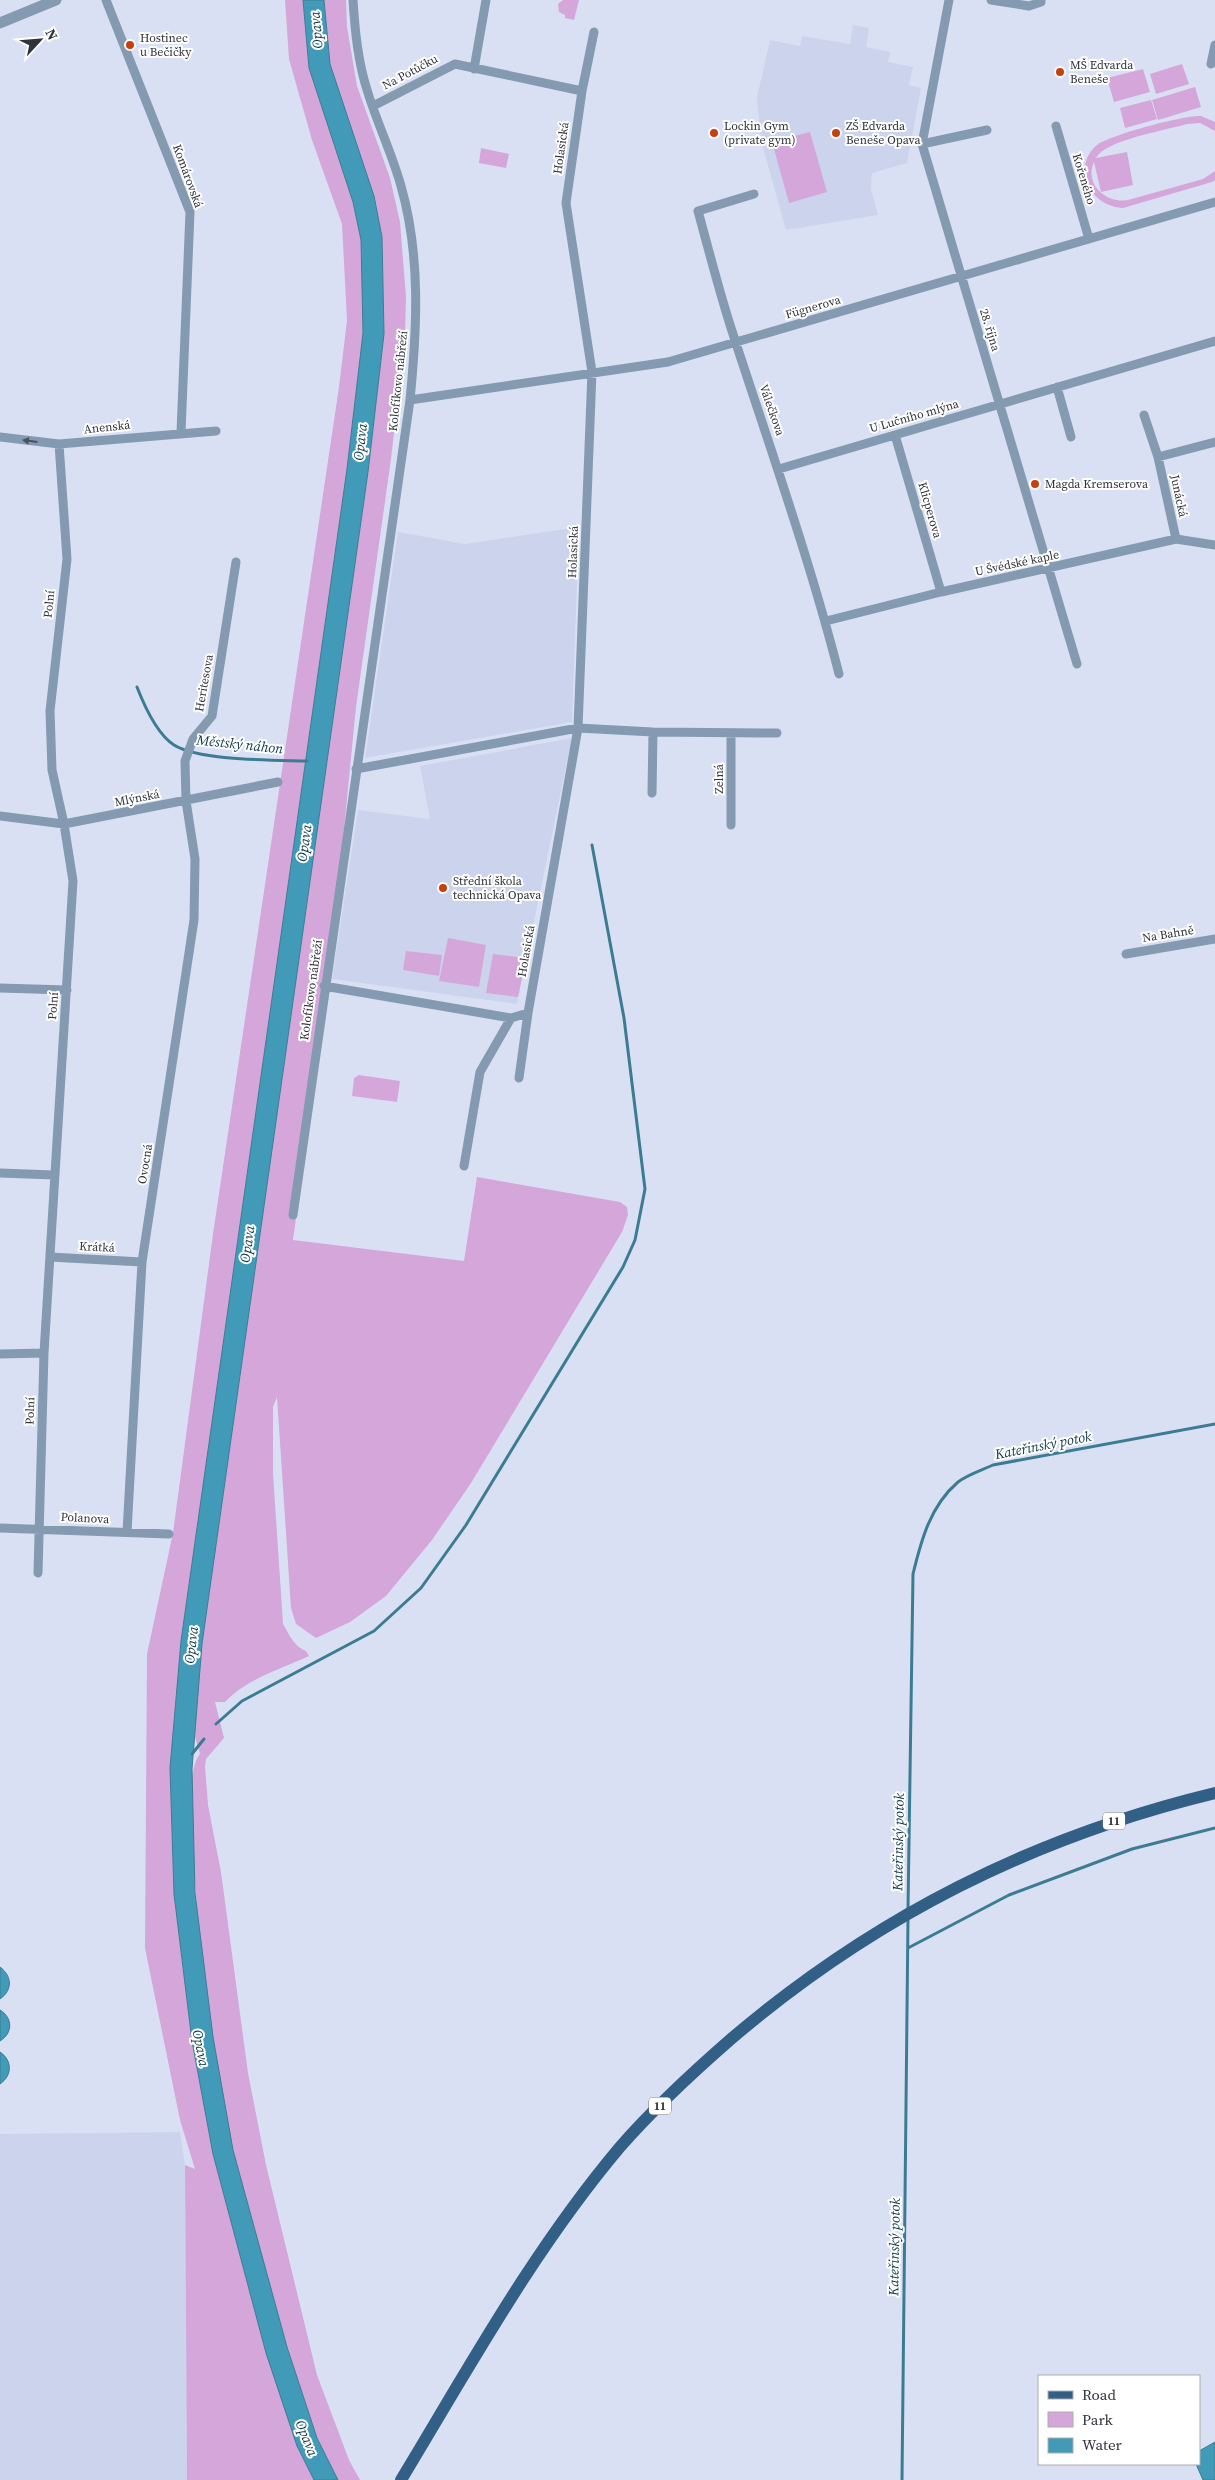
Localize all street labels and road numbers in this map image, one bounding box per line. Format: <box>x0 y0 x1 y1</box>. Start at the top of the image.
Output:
street label: Na Potůčku <box>379 51 441 93</box>
street label: Holasická <box>549 120 573 175</box>
street label: Komárovská <box>169 142 207 211</box>
street label: Kořeného <box>1069 152 1099 207</box>
street label: Fügnerova <box>784 291 843 323</box>
street label: 28. října <box>976 307 1004 354</box>
street label: Kolofíkovo nábřeží <box>385 329 411 432</box>
street label: Válečkova <box>756 382 789 439</box>
street label: U Lučního mlýna <box>867 395 961 436</box>
street label: Anenská <box>83 417 132 437</box>
street label: Junácká <box>1167 472 1191 520</box>
street label: Klicperova <box>914 480 946 541</box>
street label: Holasická <box>564 525 582 578</box>
street label: U Švédské kaple <box>974 546 1060 580</box>
street label: Polní <box>40 589 58 619</box>
street label: Heritesova <box>191 652 217 713</box>
street label: Zelná <box>711 763 727 794</box>
street label: Mlýnská <box>113 786 162 810</box>
street label: Na Bahně <box>1141 922 1195 946</box>
street label: Holasická <box>514 923 539 978</box>
street label: Kolofíkovo nábřeží <box>296 938 326 1041</box>
street label: Polní <box>44 991 62 1020</box>
street label: Ovocná <box>134 1142 156 1185</box>
street label: Krátká <box>79 1238 116 1256</box>
street label: Polní <box>22 1396 38 1425</box>
street label: Polanova <box>60 1509 111 1527</box>
road number: 11 <box>1103 1812 1125 1830</box>
road number: 11 <box>649 2098 671 2114</box>

